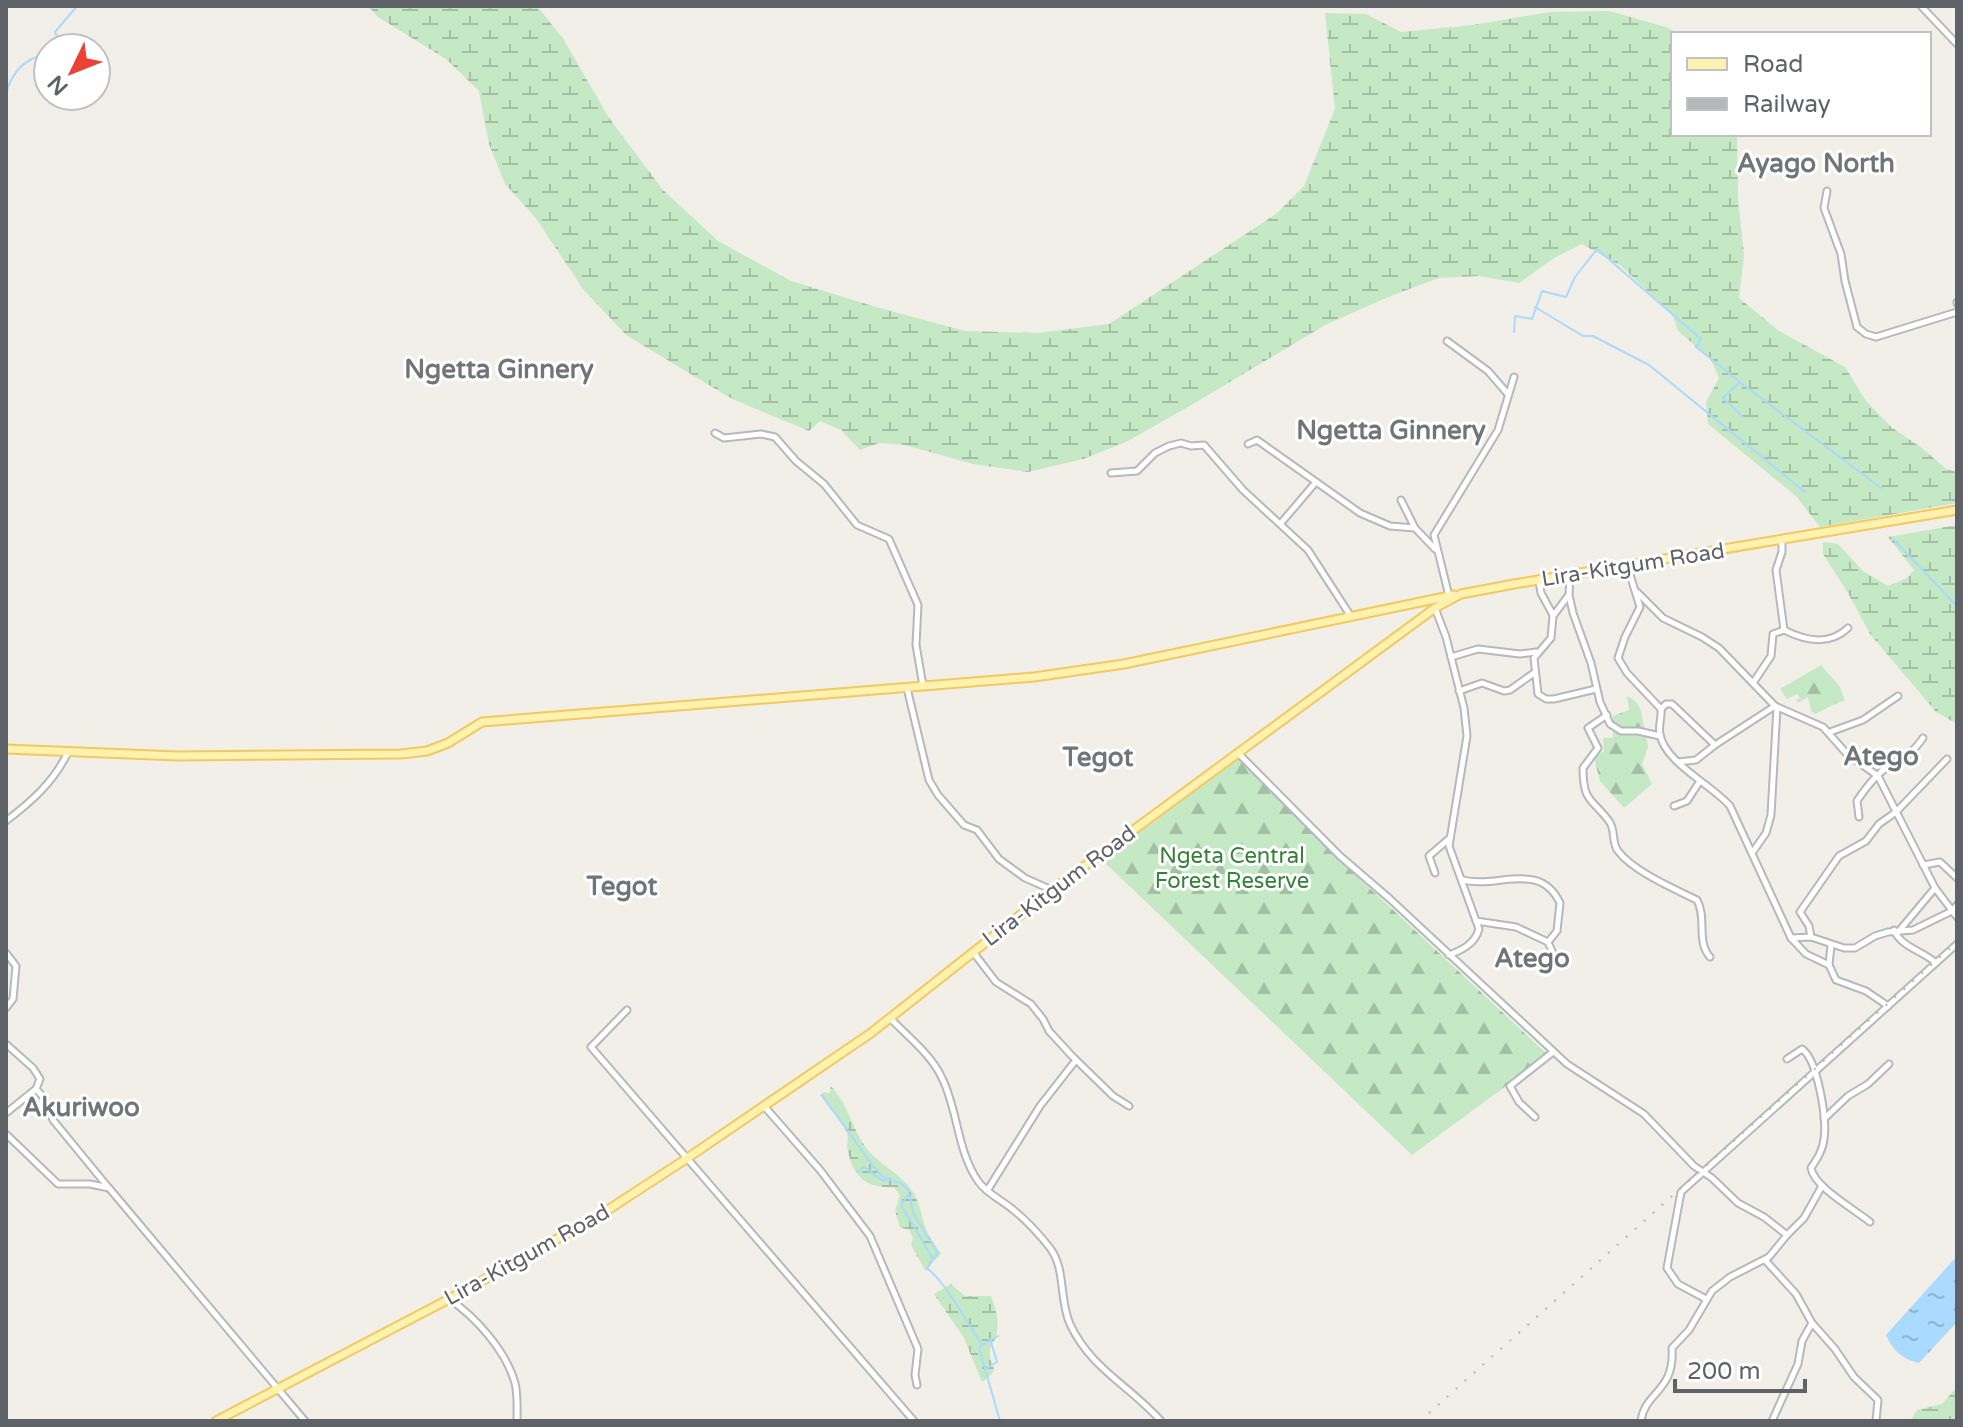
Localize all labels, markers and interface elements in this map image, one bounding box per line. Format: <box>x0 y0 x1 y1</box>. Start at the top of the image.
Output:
north arrow <box>32 32 112 112</box>
legend <box>1671 32 1931 136</box>
text: Road <box>1743 50 1803 79</box>
text: N <box>43 70 74 100</box>
text: Railway <box>1743 90 1831 119</box>
district label: Ayago North <box>1737 148 1895 179</box>
district label: Ngetta Ginnery <box>404 354 594 385</box>
district label: Ngetta Ginnery <box>1296 415 1486 446</box>
street label: Lira-Kitgum Road <box>1540 538 1726 592</box>
district label: Atego <box>1843 741 1919 772</box>
district label: Tegot <box>1062 742 1134 773</box>
street label: Lira-Kitgum Road <box>977 820 1141 952</box>
park label: Ngeta Central Forest Reserve <box>1155 843 1309 894</box>
district label: Tegot <box>586 871 658 902</box>
district label: Atego <box>1494 943 1570 974</box>
district label: Akuriwoo <box>22 1092 140 1123</box>
street label: Lira-Kitgum Road <box>440 1199 614 1311</box>
scale bar <box>1675 1343 1805 1393</box>
text: 200 m <box>1687 1357 1761 1386</box>

